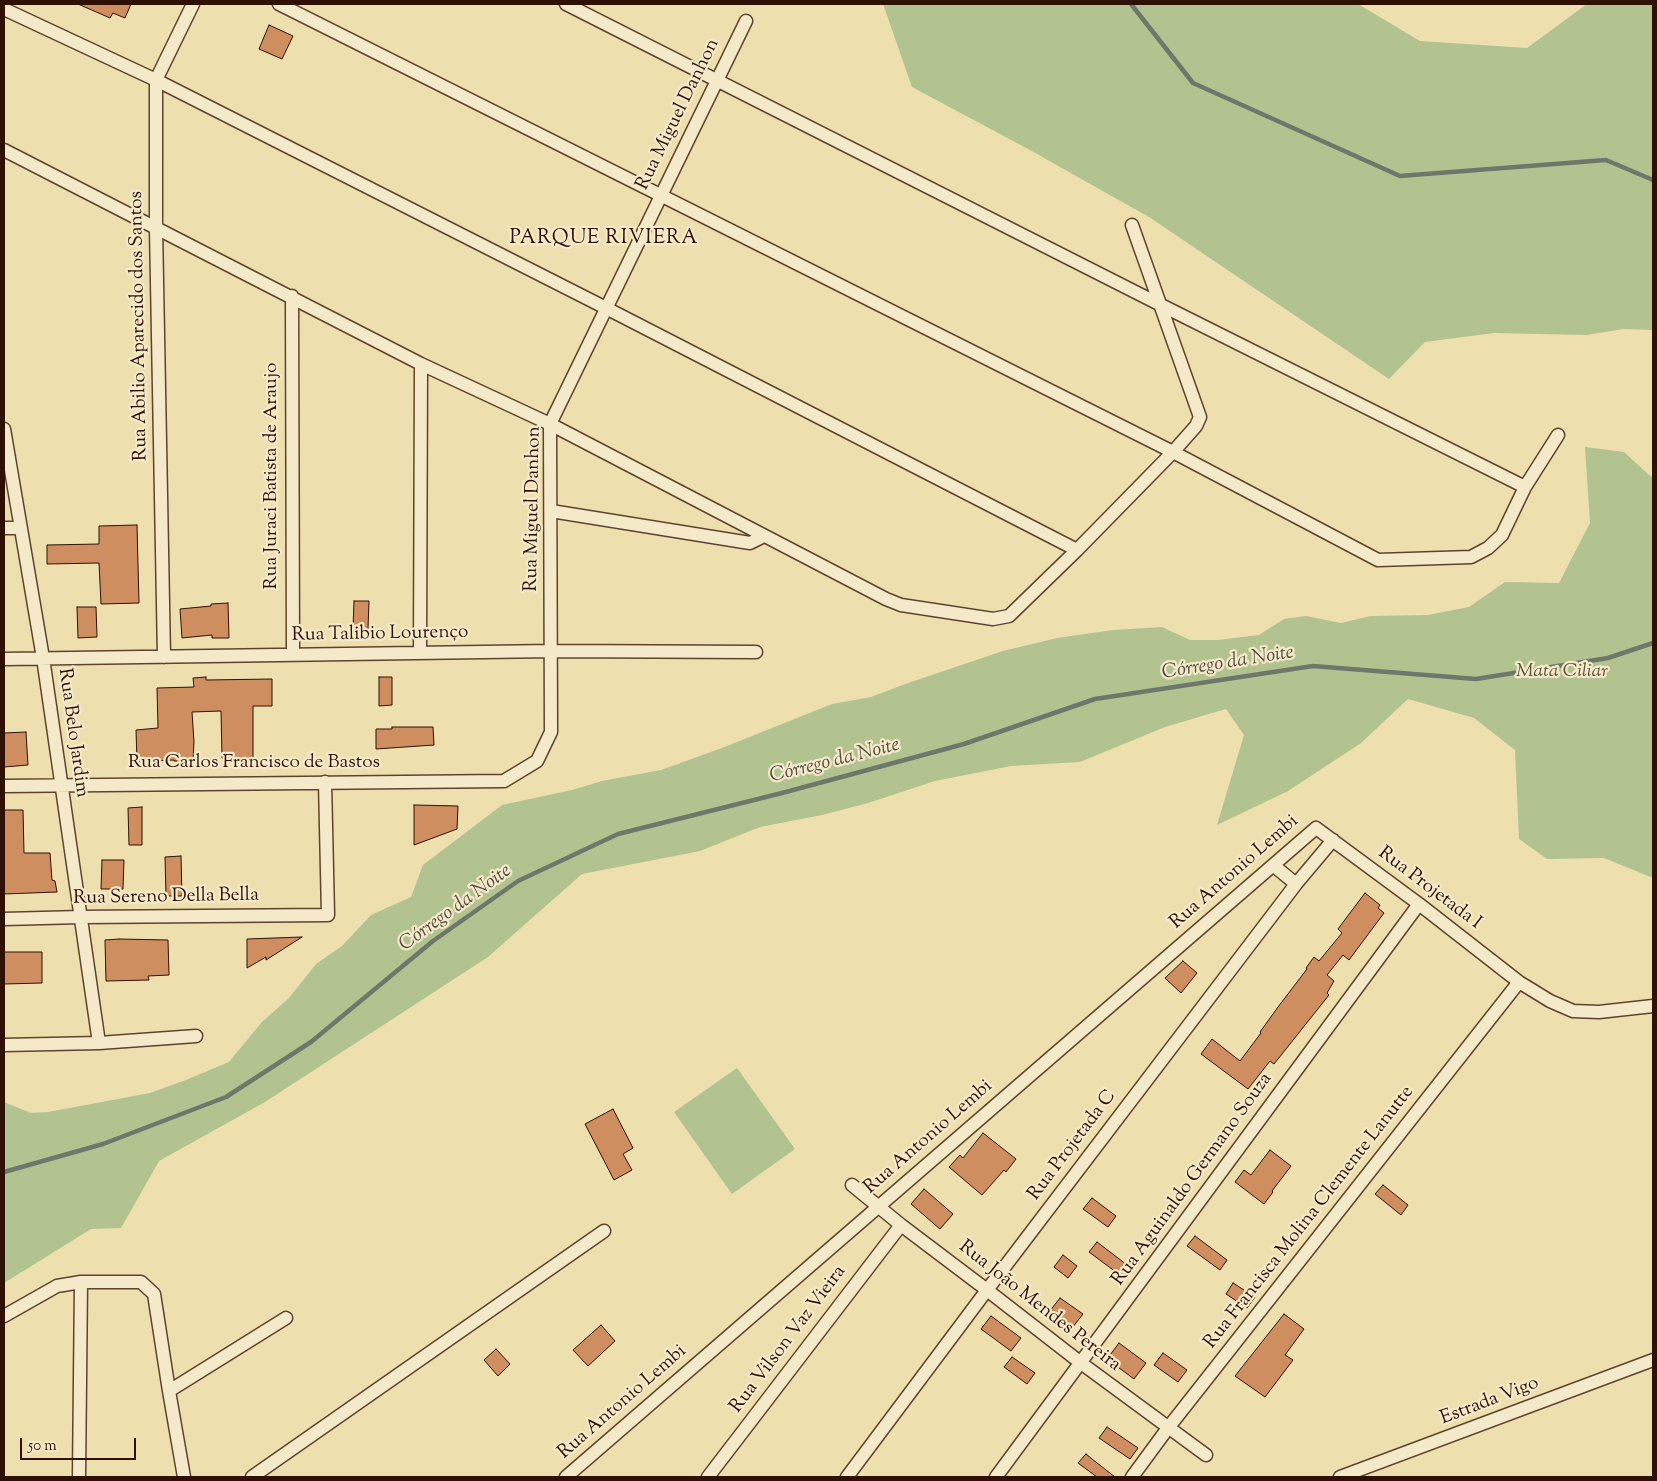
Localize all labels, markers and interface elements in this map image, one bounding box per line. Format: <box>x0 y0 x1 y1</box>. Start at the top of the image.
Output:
street label: Rua Miguel Danhon <box>632 36 726 194</box>
street label: Rua Abilio Aparecido dos Santos <box>126 191 154 461</box>
district label: PARQUE RIVIERA <box>508 228 700 252</box>
street label: Rua Juraci Batista de Araujo <box>262 363 284 589</box>
street label: Rua Miguel Danhon <box>521 426 547 592</box>
street label: Rua Talibio Lourenço <box>291 622 469 648</box>
water label: Córrego da Noite <box>1160 642 1296 686</box>
park label: Mata Ciliar <box>1516 662 1608 684</box>
street label: Rua Belo Jardim <box>52 667 92 799</box>
water label: Córrego da Noite <box>768 734 902 790</box>
street label: Rua Carlos Francisco de Bastos <box>128 753 380 775</box>
street label: Rua Antonio Lembi <box>1166 811 1304 935</box>
street label: Rua Projetada I <box>1373 843 1485 935</box>
water label: Córrego da Noite <box>395 860 517 958</box>
street label: Rua Sereno Della Bella <box>73 885 259 911</box>
street label: Rua Aguinaldo Germano Souza <box>1108 1069 1278 1291</box>
street label: Rua Antonio Lembi <box>860 1076 998 1200</box>
street label: Rua Francisca Molina Clemente Lanutte <box>1200 1082 1420 1354</box>
street label: Rua Projetada C <box>1024 1086 1122 1206</box>
street label: Rua João Mendes Pereira <box>953 1237 1125 1377</box>
street label: Rua Vilson Vaz Vieira <box>726 1262 852 1418</box>
street label: Rua Antonio Lembi <box>554 1341 692 1465</box>
street label: Estrada Vigo <box>1438 1373 1542 1431</box>
scale bar <box>22 1428 139 1460</box>
text: 50 m <box>28 1436 57 1457</box>

